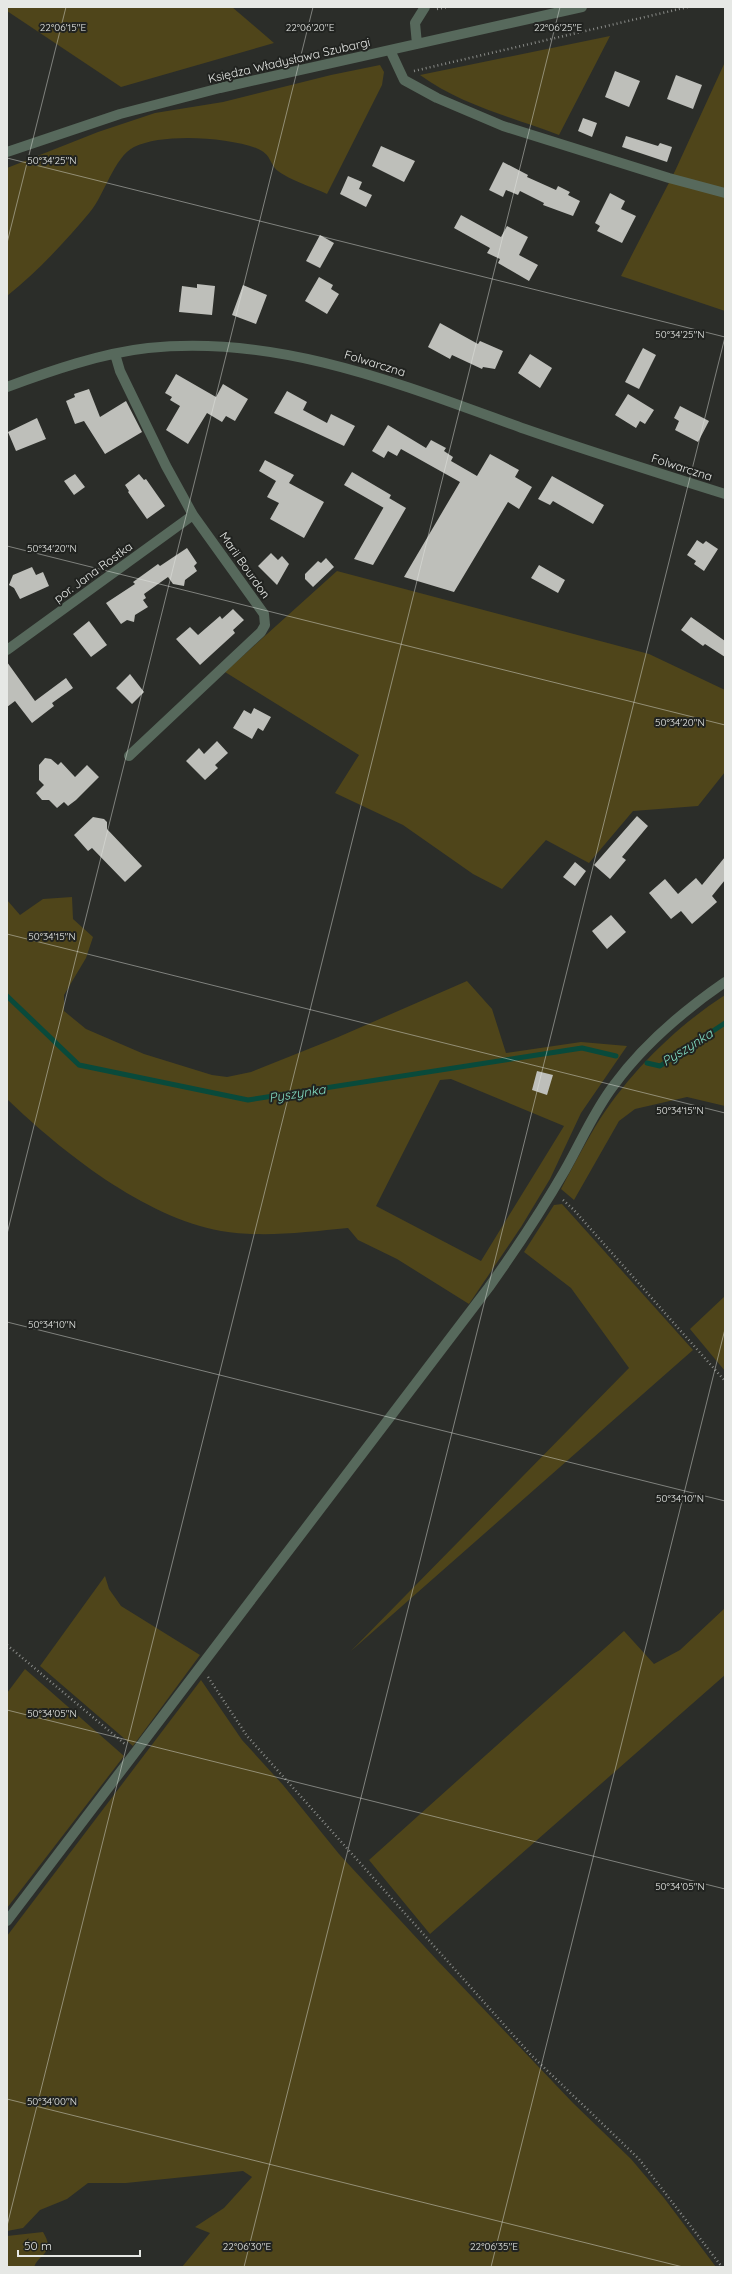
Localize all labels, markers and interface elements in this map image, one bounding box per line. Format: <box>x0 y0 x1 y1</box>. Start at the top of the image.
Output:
text: 22°06'15"E <box>40 21 86 34</box>
text: 22°06'20"E <box>286 21 335 34</box>
text: 22°06'25"E <box>534 21 582 34</box>
street label: Księdza Władysława Szubargi <box>207 34 371 86</box>
text: 50°34'25"N <box>27 154 77 167</box>
text: 50°34'25"N <box>655 328 705 341</box>
street label: Folwarczna <box>343 347 407 379</box>
street label: Folwarczna <box>650 450 714 484</box>
street label: Marii Bourdon <box>217 529 273 601</box>
street label: por. Jana Rostka <box>51 538 135 606</box>
text: 50°34'20"N <box>27 542 77 555</box>
text: 50°34'20"N <box>655 716 705 729</box>
text: 50°34'15"N <box>28 930 76 943</box>
water label: Pyszynka <box>659 1024 716 1069</box>
water label: Pyszynka <box>268 1080 328 1105</box>
text: 50°34'15"N <box>656 1104 704 1117</box>
text: 50°34'10"N <box>28 1318 76 1331</box>
text: 50°34'10"N <box>656 1492 704 1505</box>
text: 50°34'05"N <box>27 1707 77 1720</box>
text: 50°34'05"N <box>655 1880 705 1893</box>
text: 50°34'00"N <box>27 2095 77 2108</box>
scale bar <box>18 2232 140 2258</box>
text: 50 m <box>24 2238 52 2253</box>
text: 22°06'30"E <box>223 2240 271 2253</box>
text: 22°06'35"E <box>470 2240 518 2253</box>

